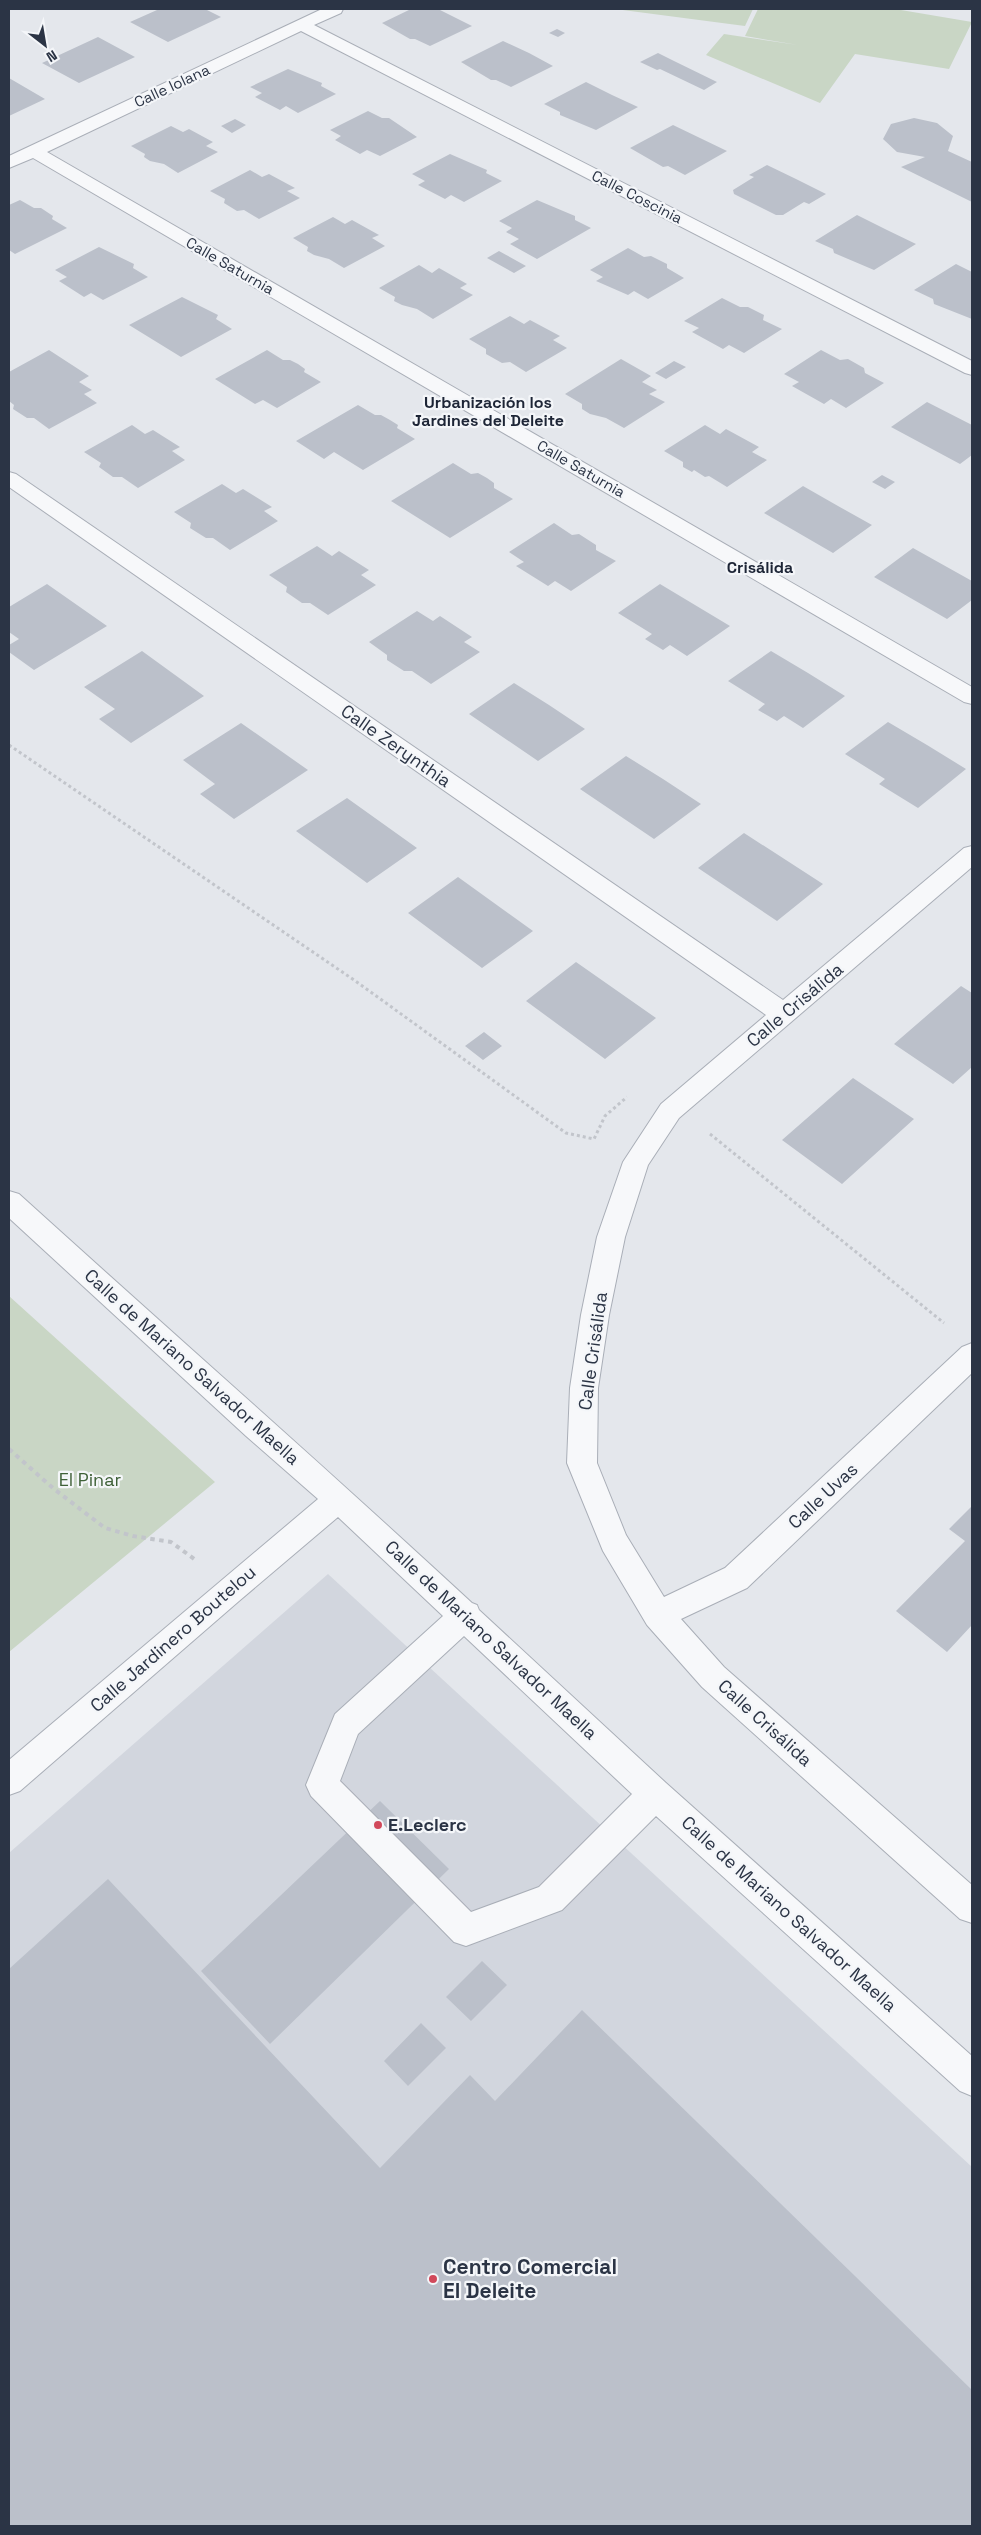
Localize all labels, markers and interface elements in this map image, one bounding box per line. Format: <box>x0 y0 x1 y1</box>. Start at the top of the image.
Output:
north arrow <box>20 20 70 70</box>
text: N <box>43 46 60 66</box>
street label: Calle Iolana <box>131 60 213 111</box>
street label: Calle Coscinia <box>589 166 686 228</box>
street label: Calle Saturnia <box>183 233 278 299</box>
district label: Urbanización los Jardines del Deleite <box>412 392 564 431</box>
street label: Calle Saturnia <box>534 436 629 502</box>
district label: Crisálida <box>727 557 793 578</box>
street label: Calle Zerynthia <box>337 699 456 792</box>
street label: Calle Crisálida <box>742 957 848 1052</box>
street label: Calle de Mariano Salvador Maella <box>80 1264 305 1470</box>
street label: Calle Crisálida <box>573 1290 612 1412</box>
street label: Calle Uvas <box>783 1457 862 1534</box>
park label: El Pinar <box>59 1468 121 1491</box>
street label: Calle de Mariano Salvador Maella <box>380 1535 602 1744</box>
street label: Calle Jardinero Boutelou <box>85 1560 260 1717</box>
street label: Calle Crisálida <box>713 1674 817 1771</box>
street label: Calle de Mariano Salvador Maella <box>677 1811 902 2017</box>
place label: E.Leclerc <box>388 1813 467 1836</box>
marker: E.Leclerc <box>372 1819 384 1831</box>
place label: Centro Comercial El Deleite <box>443 2253 617 2304</box>
marker: Centro Comercial El Deleite <box>427 2273 439 2285</box>

